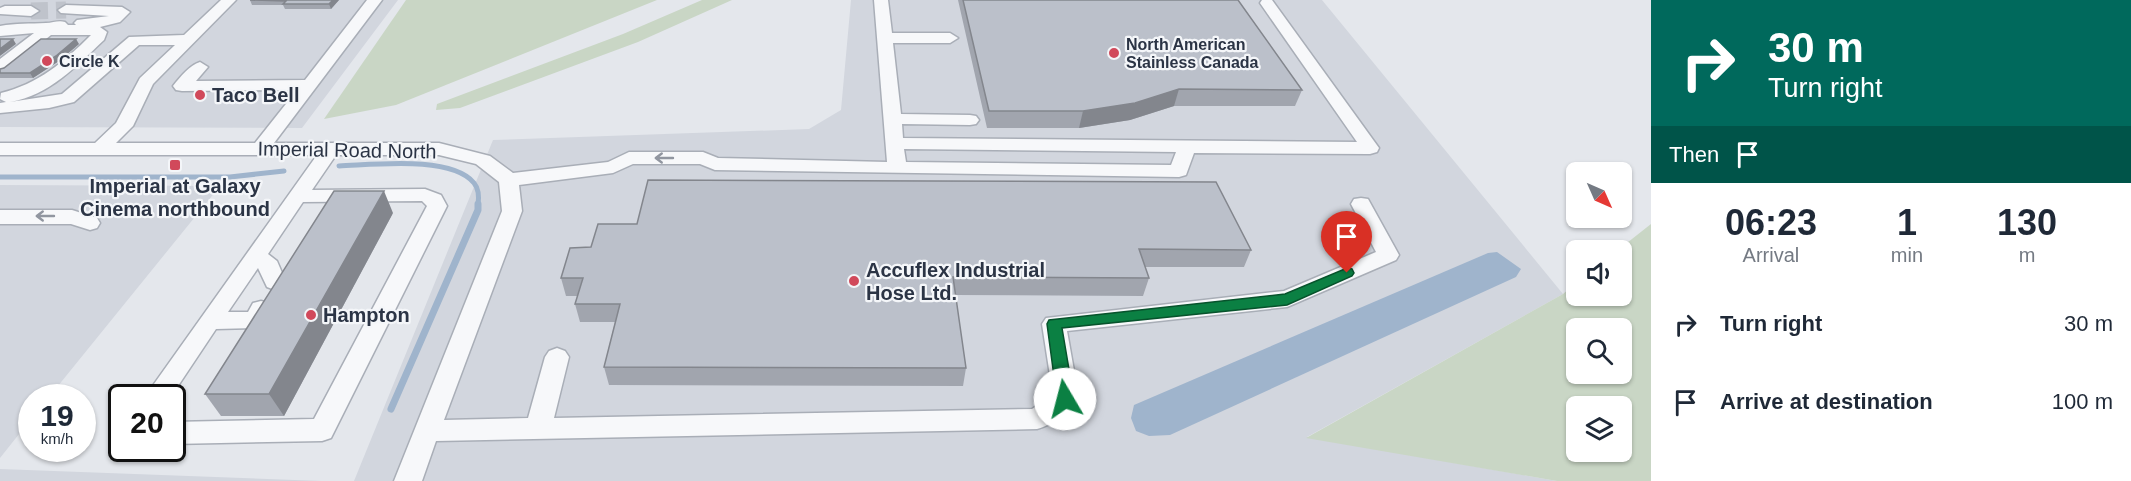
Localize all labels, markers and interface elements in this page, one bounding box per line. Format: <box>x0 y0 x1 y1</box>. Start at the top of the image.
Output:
icon: right <box>1669 24 1747 102</box>
text: 30 m <box>1768 24 1864 71</box>
place label: North American Stainless Canada <box>1126 36 1259 71</box>
marker: North American Stainless Canada <box>1107 46 1121 60</box>
place label: Circle K <box>59 53 120 70</box>
marker: Circle K <box>40 54 54 68</box>
text: Turn right <box>1768 73 1883 103</box>
place label: Taco Bell <box>212 84 299 106</box>
marker: Taco Bell <box>193 88 207 102</box>
street label: Imperial Road North <box>257 137 437 163</box>
icon: arrive <box>1731 138 1764 171</box>
text: Then <box>1669 142 1719 167</box>
one-way arrow <box>654 152 674 164</box>
marker: Imperial at Galaxy Cinema northbound <box>168 158 182 172</box>
north arrow <box>1566 162 1632 228</box>
map controls <box>1566 162 1632 462</box>
place label: Imperial at Galaxy Cinema northbound <box>80 175 270 220</box>
text: 06:23 <box>1725 202 1817 243</box>
text: 1 <box>1897 202 1917 243</box>
text: 130 <box>1997 202 2057 243</box>
one-way arrow <box>36 211 56 222</box>
pin <box>1321 211 1372 273</box>
icon: arrive <box>1330 220 1363 253</box>
button: sound <box>1566 240 1632 306</box>
text: Arrival <box>1743 244 1799 266</box>
text: min <box>1891 244 1923 266</box>
text: m <box>2019 244 2035 266</box>
place label: Accuflex Industrial Hose Ltd. <box>866 259 1045 304</box>
marker: Accuflex Industrial Hose Ltd. <box>847 274 861 288</box>
place label: Hampton <box>323 304 410 326</box>
marker: Hampton <box>304 308 318 322</box>
icon: right <box>1669 308 1702 341</box>
text: Turn right <box>1720 311 1822 336</box>
text: 30 m <box>2064 311 2113 336</box>
button: search <box>1566 318 1632 384</box>
position arrow <box>1033 367 1097 431</box>
speed limit sign: 20 <box>108 384 186 462</box>
icon: arrive <box>1669 386 1702 419</box>
text: Arrive at destination <box>1720 389 1933 414</box>
text: 100 m <box>2052 389 2113 414</box>
button: layers <box>1566 396 1632 462</box>
text: 19 <box>40 399 74 432</box>
text: km/h <box>41 430 73 447</box>

